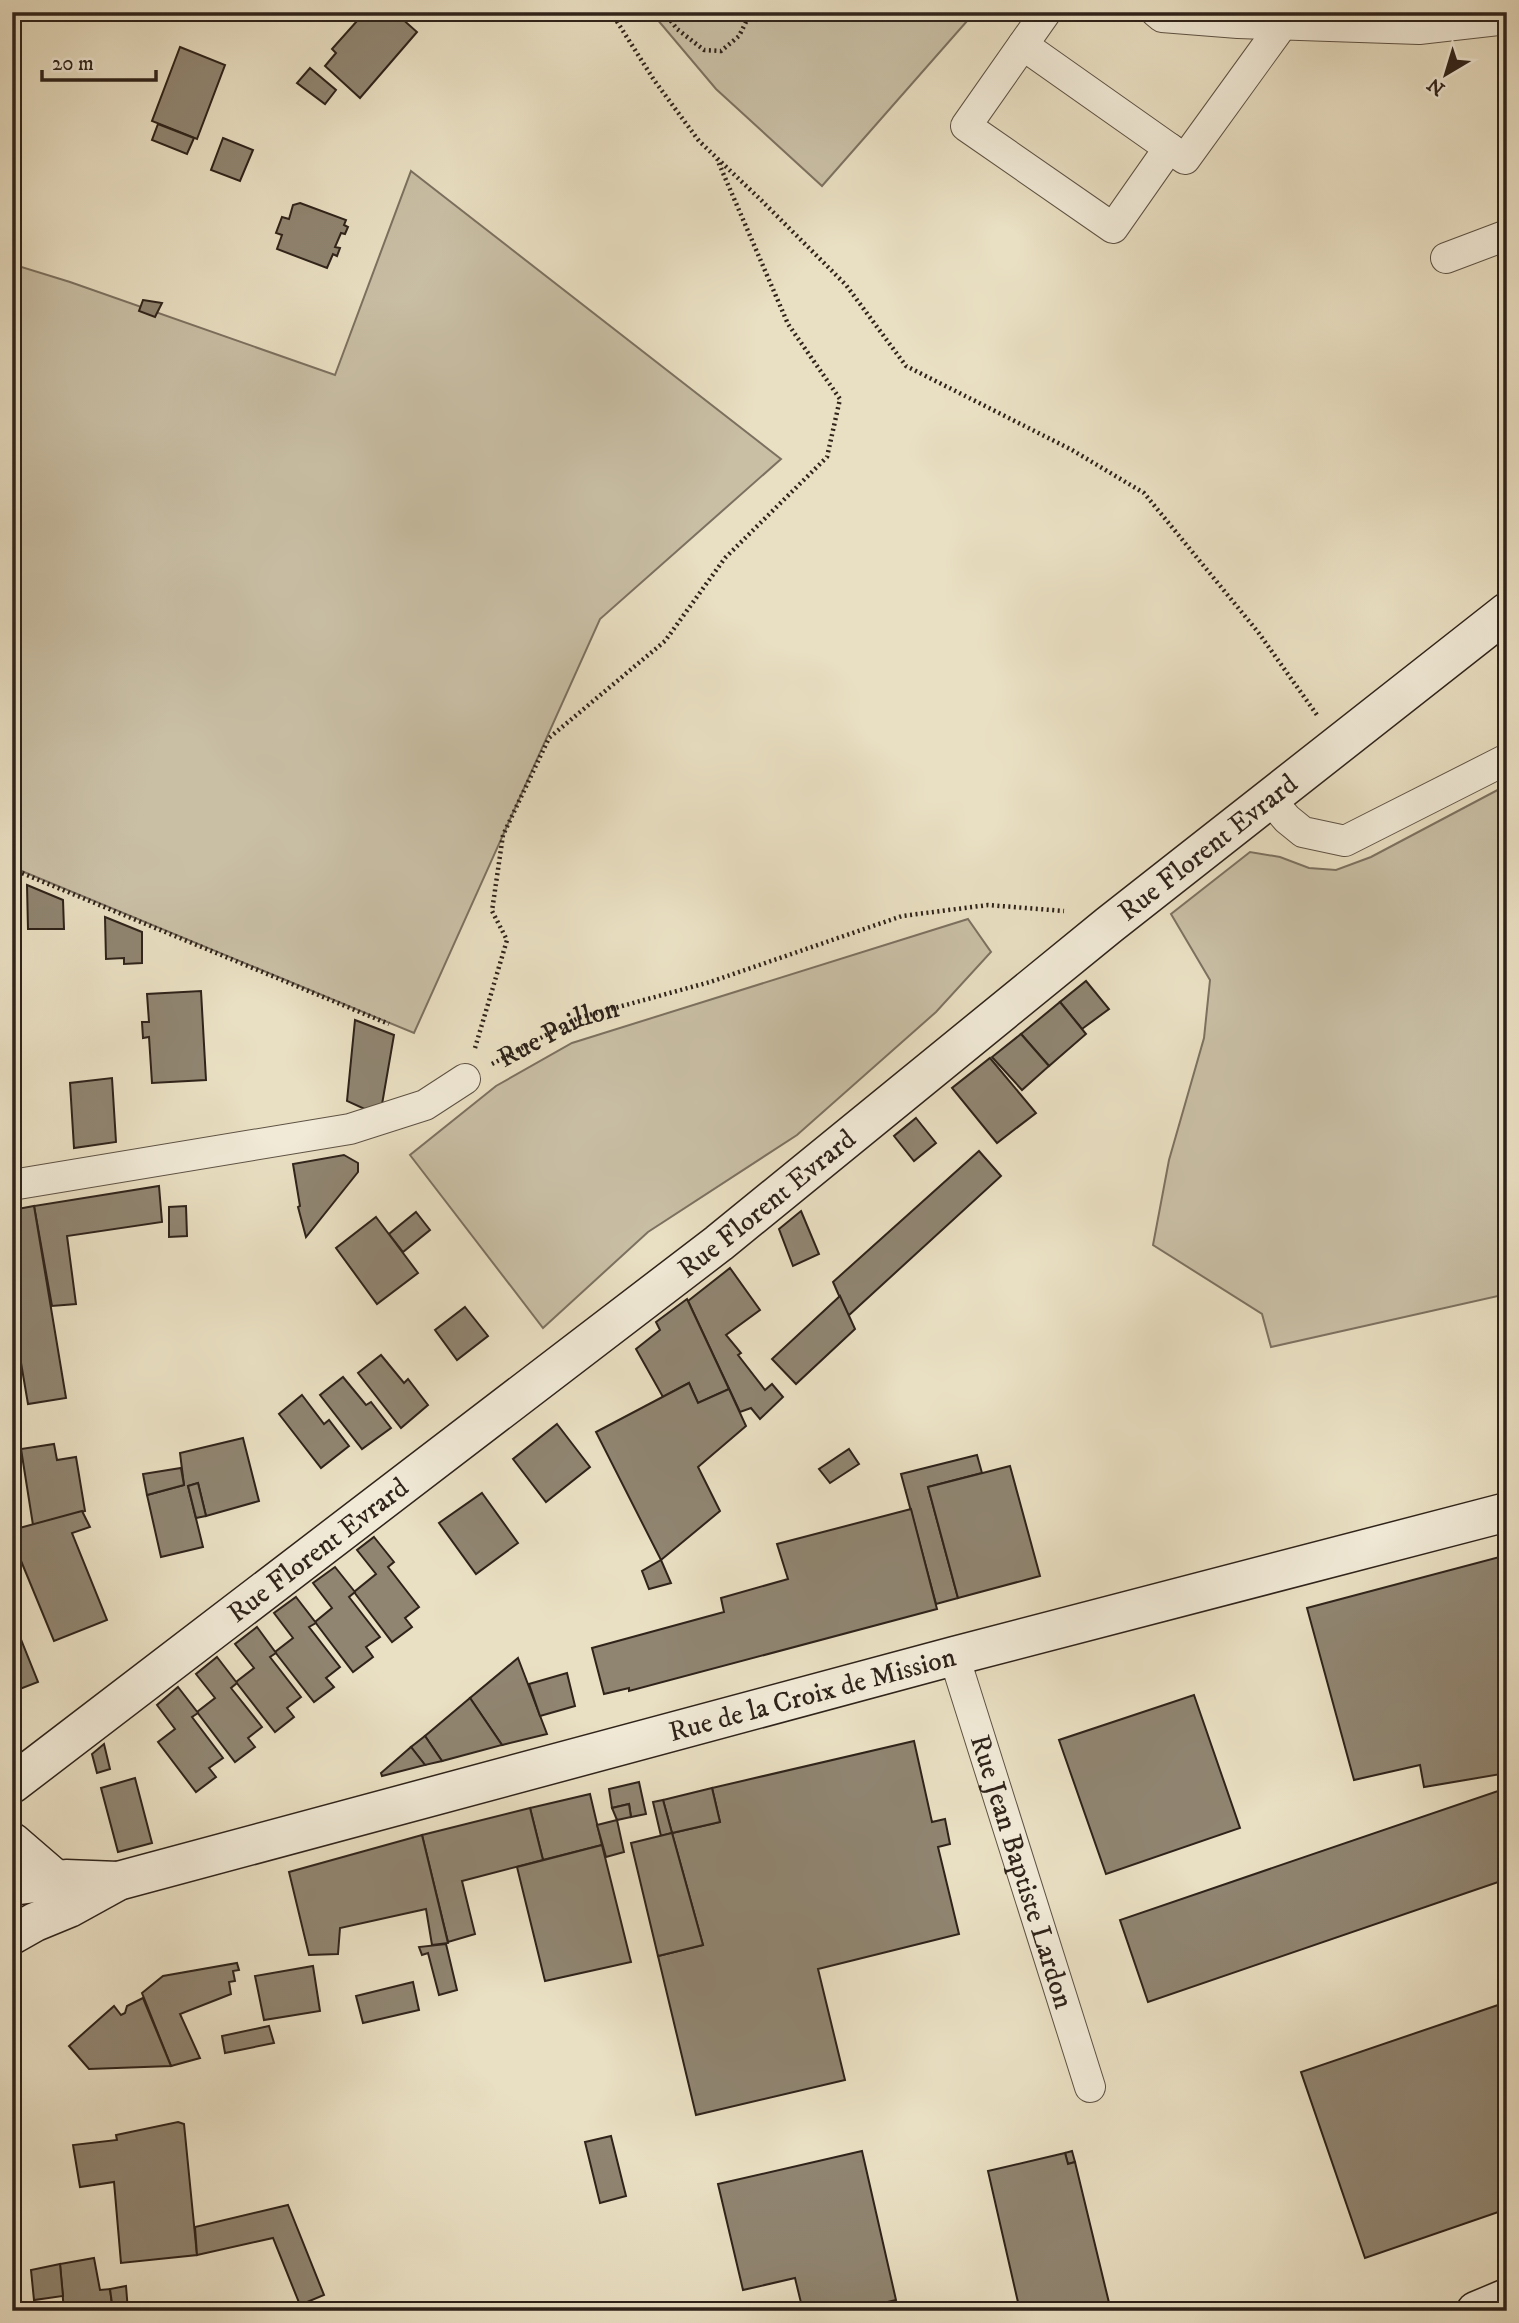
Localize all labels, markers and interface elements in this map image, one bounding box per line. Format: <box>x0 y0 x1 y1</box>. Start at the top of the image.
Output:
scale bar <box>42 38 156 82</box>
north arrow <box>1410 38 1480 108</box>
text: 20 m <box>52 51 94 77</box>
text: N <box>1423 72 1450 100</box>
street label: Rue Florent Evrard <box>1111 766 1304 929</box>
street label: Rue Paillon <box>492 990 623 1075</box>
street label: Rue Florent Evrard <box>671 1121 863 1286</box>
street label: Rue Florent Evrard <box>220 1470 415 1630</box>
street label: Rue de la Croix de Mission <box>665 1639 960 1750</box>
street label: Rue Jean Baptiste Lardon <box>962 1730 1082 2013</box>

